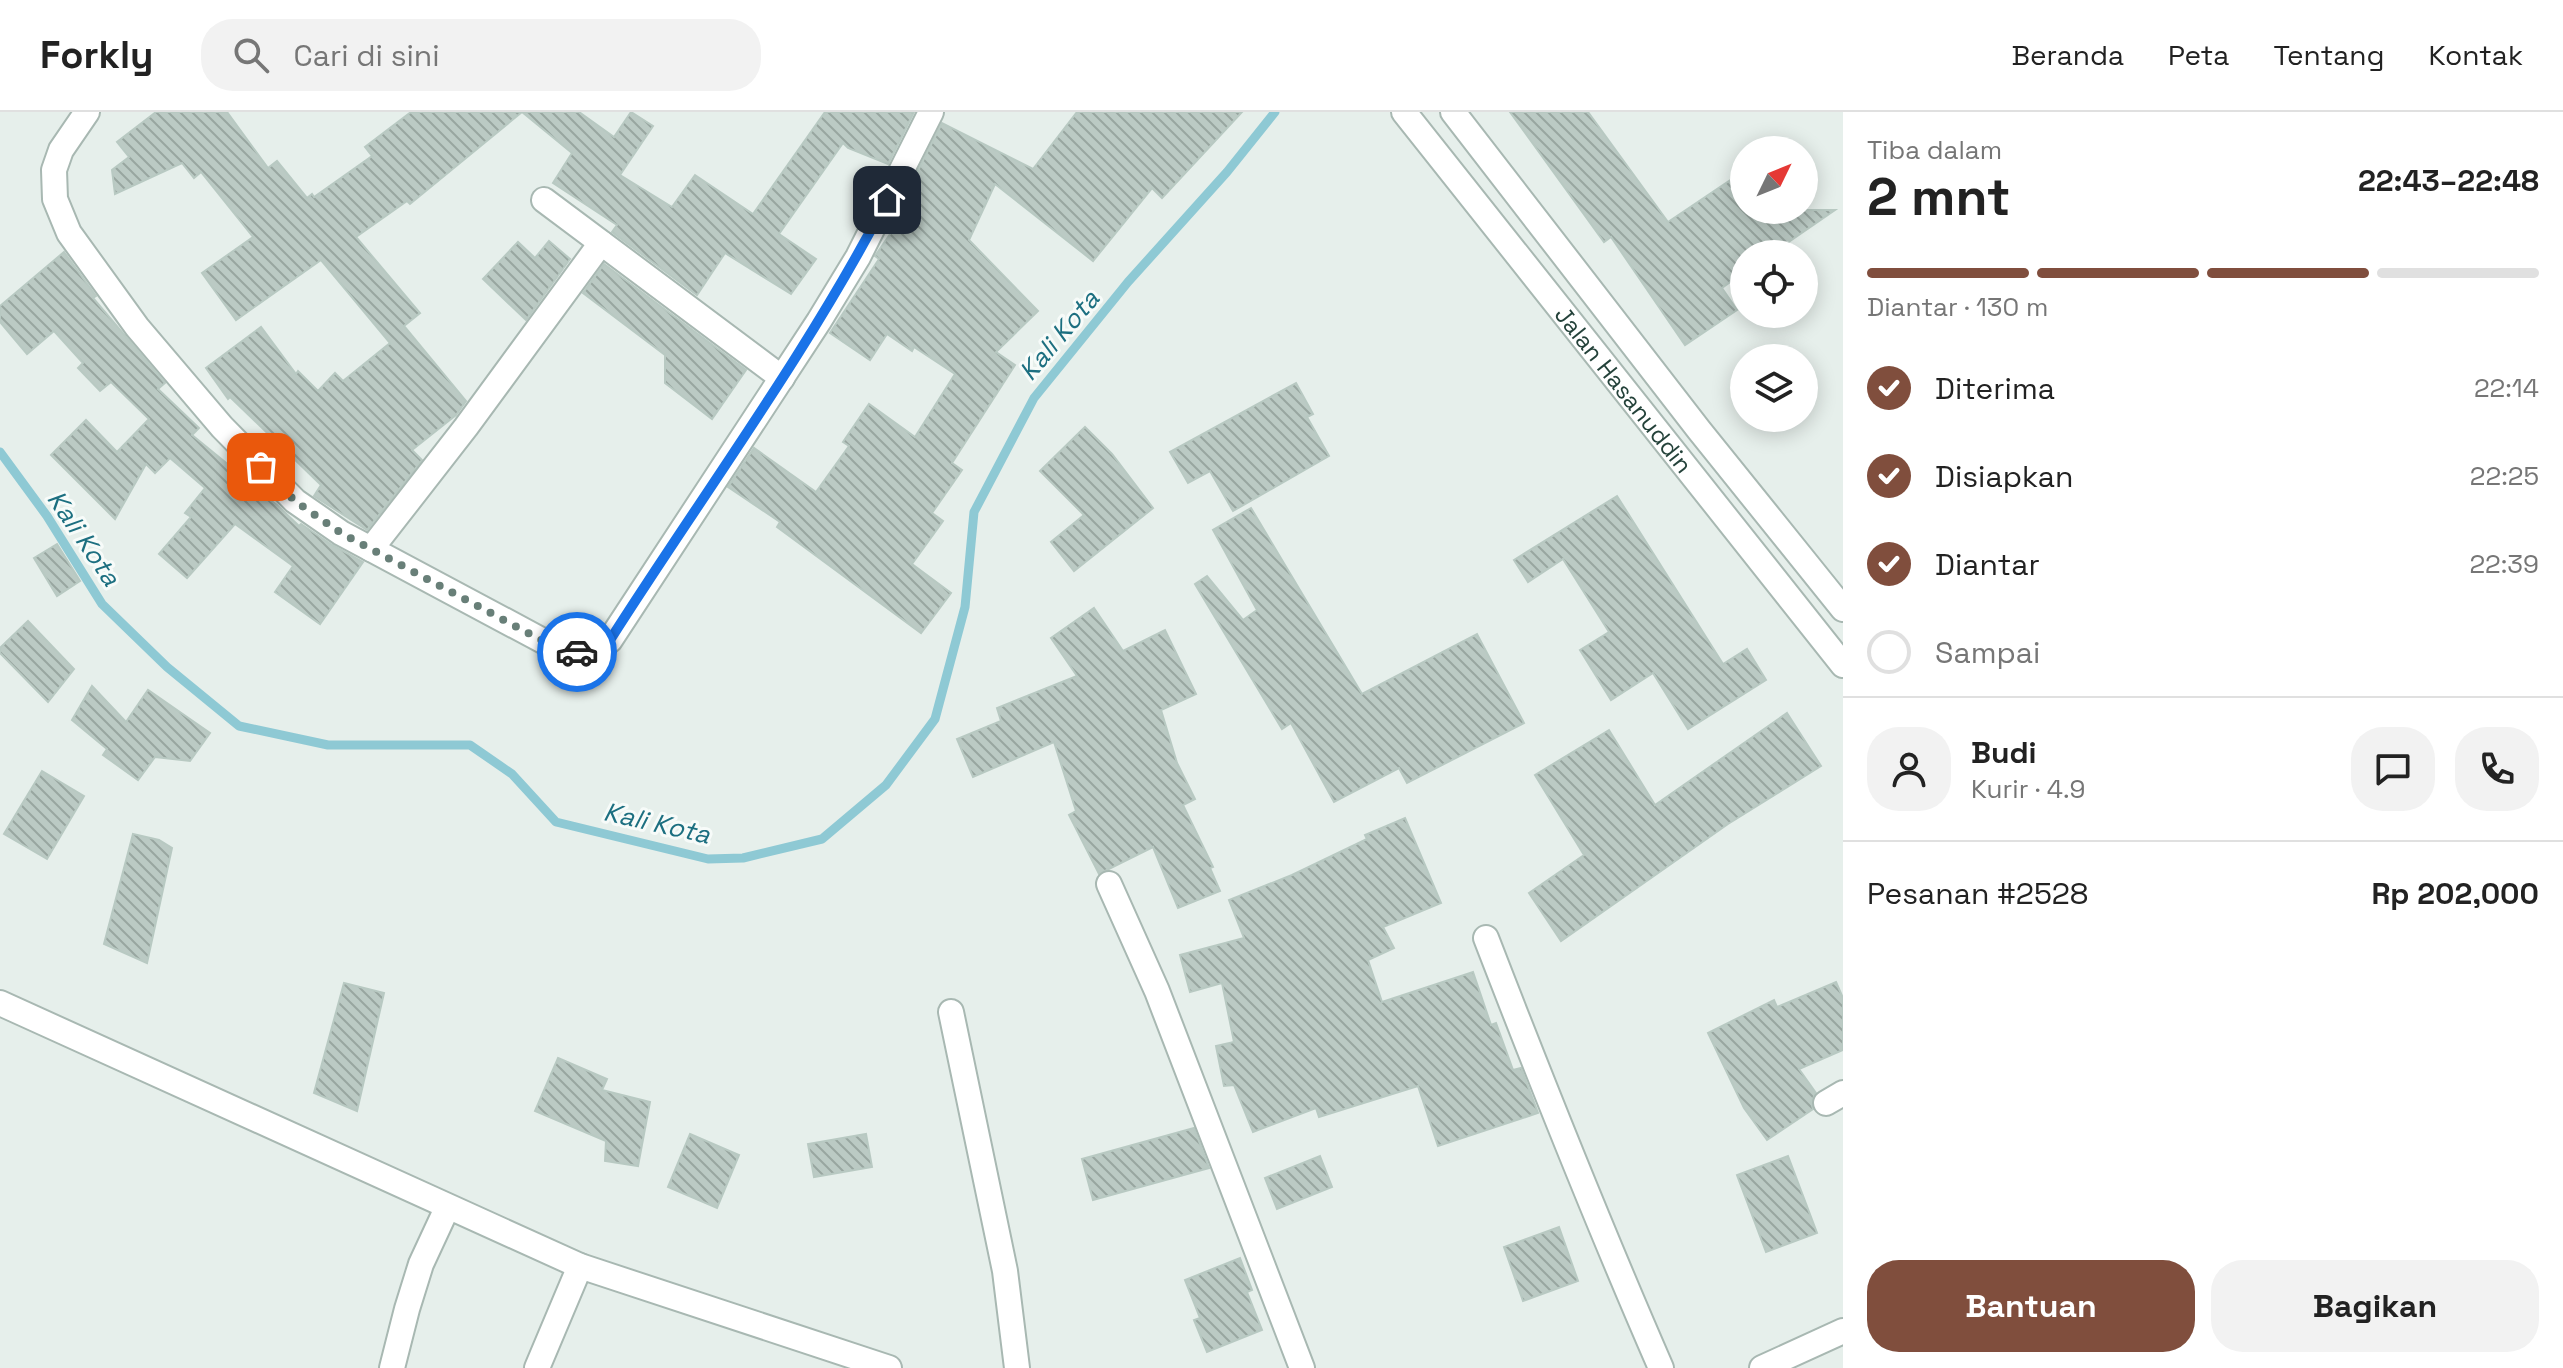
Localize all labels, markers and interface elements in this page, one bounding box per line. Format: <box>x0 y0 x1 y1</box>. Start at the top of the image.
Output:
search box <box>201 19 761 91</box>
text: Forkly <box>40 31 153 79</box>
icon: search <box>229 33 273 77</box>
text: Cari di sini <box>293 36 440 75</box>
text: Beranda <box>2012 37 2124 73</box>
text: Peta <box>2168 37 2229 73</box>
text: Tentang <box>2273 37 2384 73</box>
text: Kontak <box>2428 37 2523 73</box>
text: Tiba dalam <box>1867 133 2002 167</box>
north arrow <box>1730 136 1818 224</box>
map controls <box>1730 136 1818 432</box>
text: 22:43–22:48 <box>2358 161 2539 200</box>
text: 2 mnt <box>1867 164 2011 230</box>
pin <box>853 166 921 234</box>
icon: home <box>865 178 909 222</box>
button: locate <box>1730 240 1818 328</box>
water label: Kali Kota <box>1011 282 1107 387</box>
text: Diantar · 130 m <box>1867 290 2048 324</box>
street label: Jalan Hasanuddin <box>1548 299 1700 479</box>
button: layers <box>1730 344 1818 432</box>
icon: check <box>1867 366 1911 410</box>
text: Diterima <box>1935 369 2055 408</box>
text: 22:14 <box>2474 371 2539 405</box>
pin <box>227 433 295 501</box>
icon: bag <box>239 445 283 489</box>
icon: check <box>1867 454 1911 498</box>
text: Disiapkan <box>1935 457 2073 496</box>
text: 22:25 <box>2470 459 2539 493</box>
water label: Kali Kota <box>40 484 129 593</box>
icon: check <box>1867 542 1911 586</box>
text: Diantar <box>1935 545 2040 584</box>
text: 22:39 <box>2469 547 2539 581</box>
courier <box>537 612 617 692</box>
icon: car <box>555 630 599 674</box>
text: Sampai <box>1935 633 2040 672</box>
button: person <box>1867 727 1951 811</box>
button: chat <box>2351 727 2435 811</box>
button: phone <box>2455 727 2539 811</box>
text: Budi <box>1971 733 2037 772</box>
text: Kurir · 4.9 <box>1971 772 2085 806</box>
water label: Kali Kota <box>601 794 714 852</box>
text: Pesanan #2528 <box>1867 874 2088 913</box>
text: Rp 202,000 <box>2371 874 2539 913</box>
button: Bantuan <box>1867 1260 2195 1352</box>
button: Bagikan <box>2211 1260 2539 1352</box>

